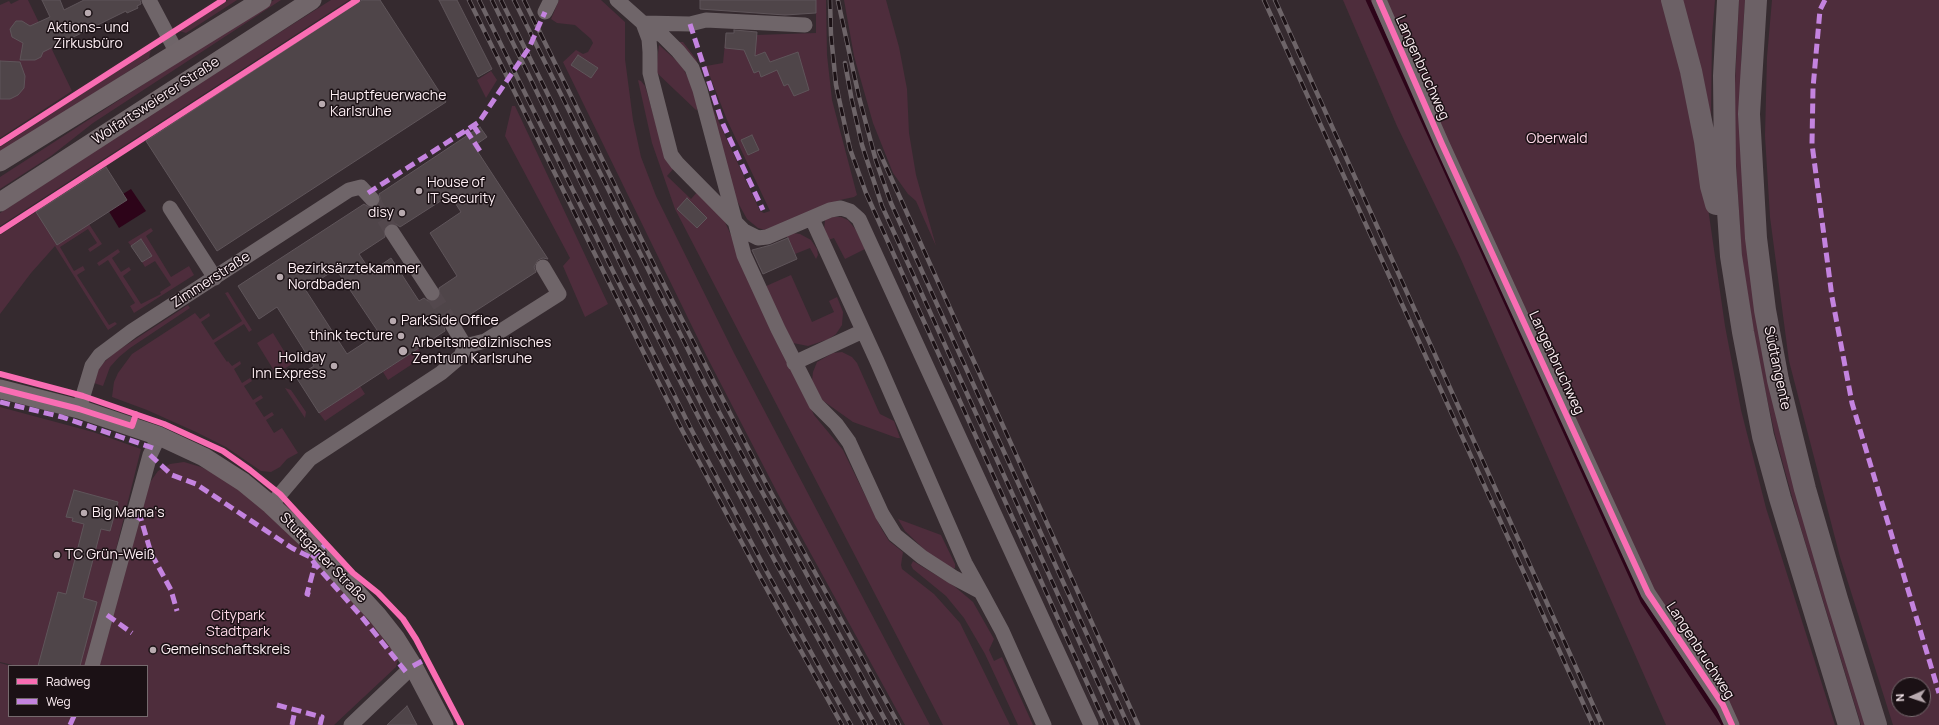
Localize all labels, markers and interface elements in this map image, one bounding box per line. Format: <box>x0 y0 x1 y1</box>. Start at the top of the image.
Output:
marker: Aktions- und Zirkusbüro <box>83 8 93 18</box>
street label: Langenbruchweg <box>1391 13 1453 123</box>
place label: Aktions- und Zirkusbüro <box>47 20 129 52</box>
street label: Wolfartsweierer Straße <box>89 54 223 148</box>
place label: Hauptfeuerwache Karlsruhe <box>330 88 446 120</box>
marker: Hauptfeuerwache Karlsruhe <box>317 99 327 109</box>
park label: Oberwald <box>1526 131 1588 147</box>
place label: House of IT Security <box>427 175 495 208</box>
marker: House of IT Security <box>414 186 424 196</box>
place label: disy <box>368 205 394 221</box>
marker: disy <box>397 208 407 218</box>
street label: Zimmerstraße <box>168 248 254 312</box>
place label: Bezirksärztekammer Nordbaden <box>288 261 420 294</box>
marker: Bezirksärztekammer Nordbaden <box>275 272 285 282</box>
street label: Langenbruchweg <box>1525 308 1587 418</box>
place label: ParkSide Office <box>401 313 499 329</box>
marker: ParkSide Office <box>388 316 398 326</box>
street label: Südtangente <box>1760 325 1794 411</box>
place label: think tecture <box>309 328 393 344</box>
marker: think tecture <box>396 331 406 341</box>
place label: Arbeitsmedizinisches Zentrum Karlsruhe <box>412 335 551 368</box>
marker: Arbeitsmedizinisches Zentrum Karlsruhe <box>397 345 409 357</box>
place label: Holiday Inn Express <box>252 350 326 382</box>
marker: Holiday Inn Express <box>329 361 339 371</box>
place label: Big Mama‘s <box>92 505 165 521</box>
marker: Big Mama‘s <box>79 508 89 518</box>
street label: Stuttgarter Straße <box>276 509 370 607</box>
place label: TC Grün-Weiß <box>65 547 155 563</box>
marker: TC Grün-Weiß <box>52 550 62 560</box>
street label: Langenbruchweg <box>1662 599 1738 703</box>
park label: Citypark Stadtpark <box>206 608 270 640</box>
place label: Gemeinschaftskreis <box>161 642 290 658</box>
marker: Gemeinschaftskreis <box>148 645 158 655</box>
legend <box>8 665 148 717</box>
text: Radweg <box>46 673 90 690</box>
north arrow <box>1891 677 1931 717</box>
text: Weg <box>46 693 71 710</box>
text: N <box>1892 693 1907 702</box>

